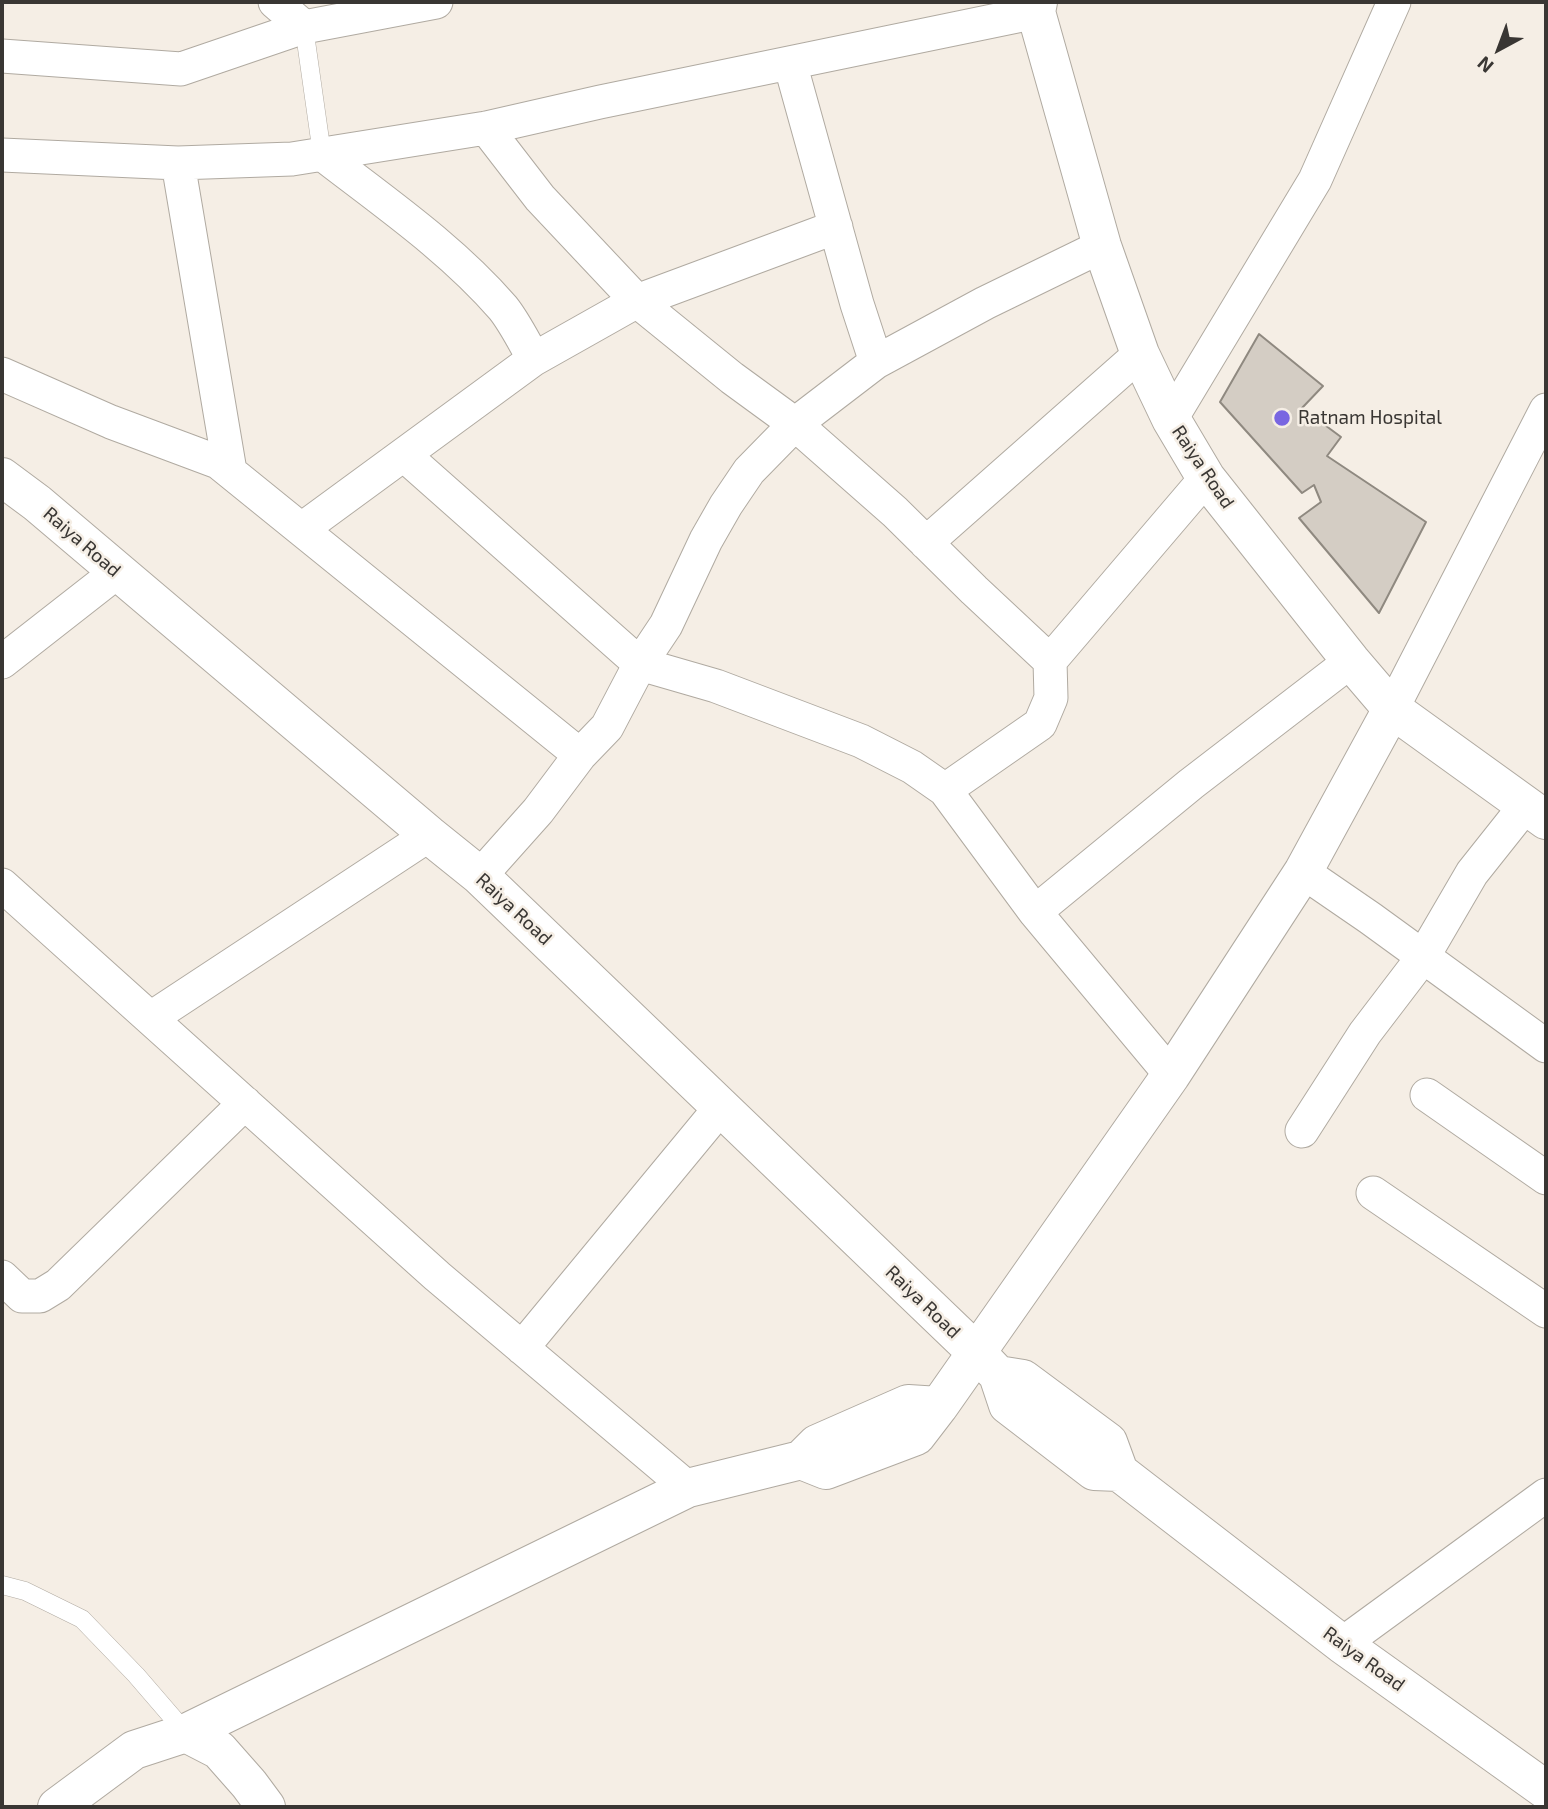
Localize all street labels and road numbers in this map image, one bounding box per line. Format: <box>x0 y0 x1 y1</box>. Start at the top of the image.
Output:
street label: Raiya Road <box>1167 421 1239 513</box>
street label: Raiya Road <box>39 502 125 582</box>
street label: Raiya Road <box>471 868 557 950</box>
street label: Raiya Road <box>881 1261 965 1343</box>
street label: Raiya Road <box>1319 1622 1409 1696</box>

